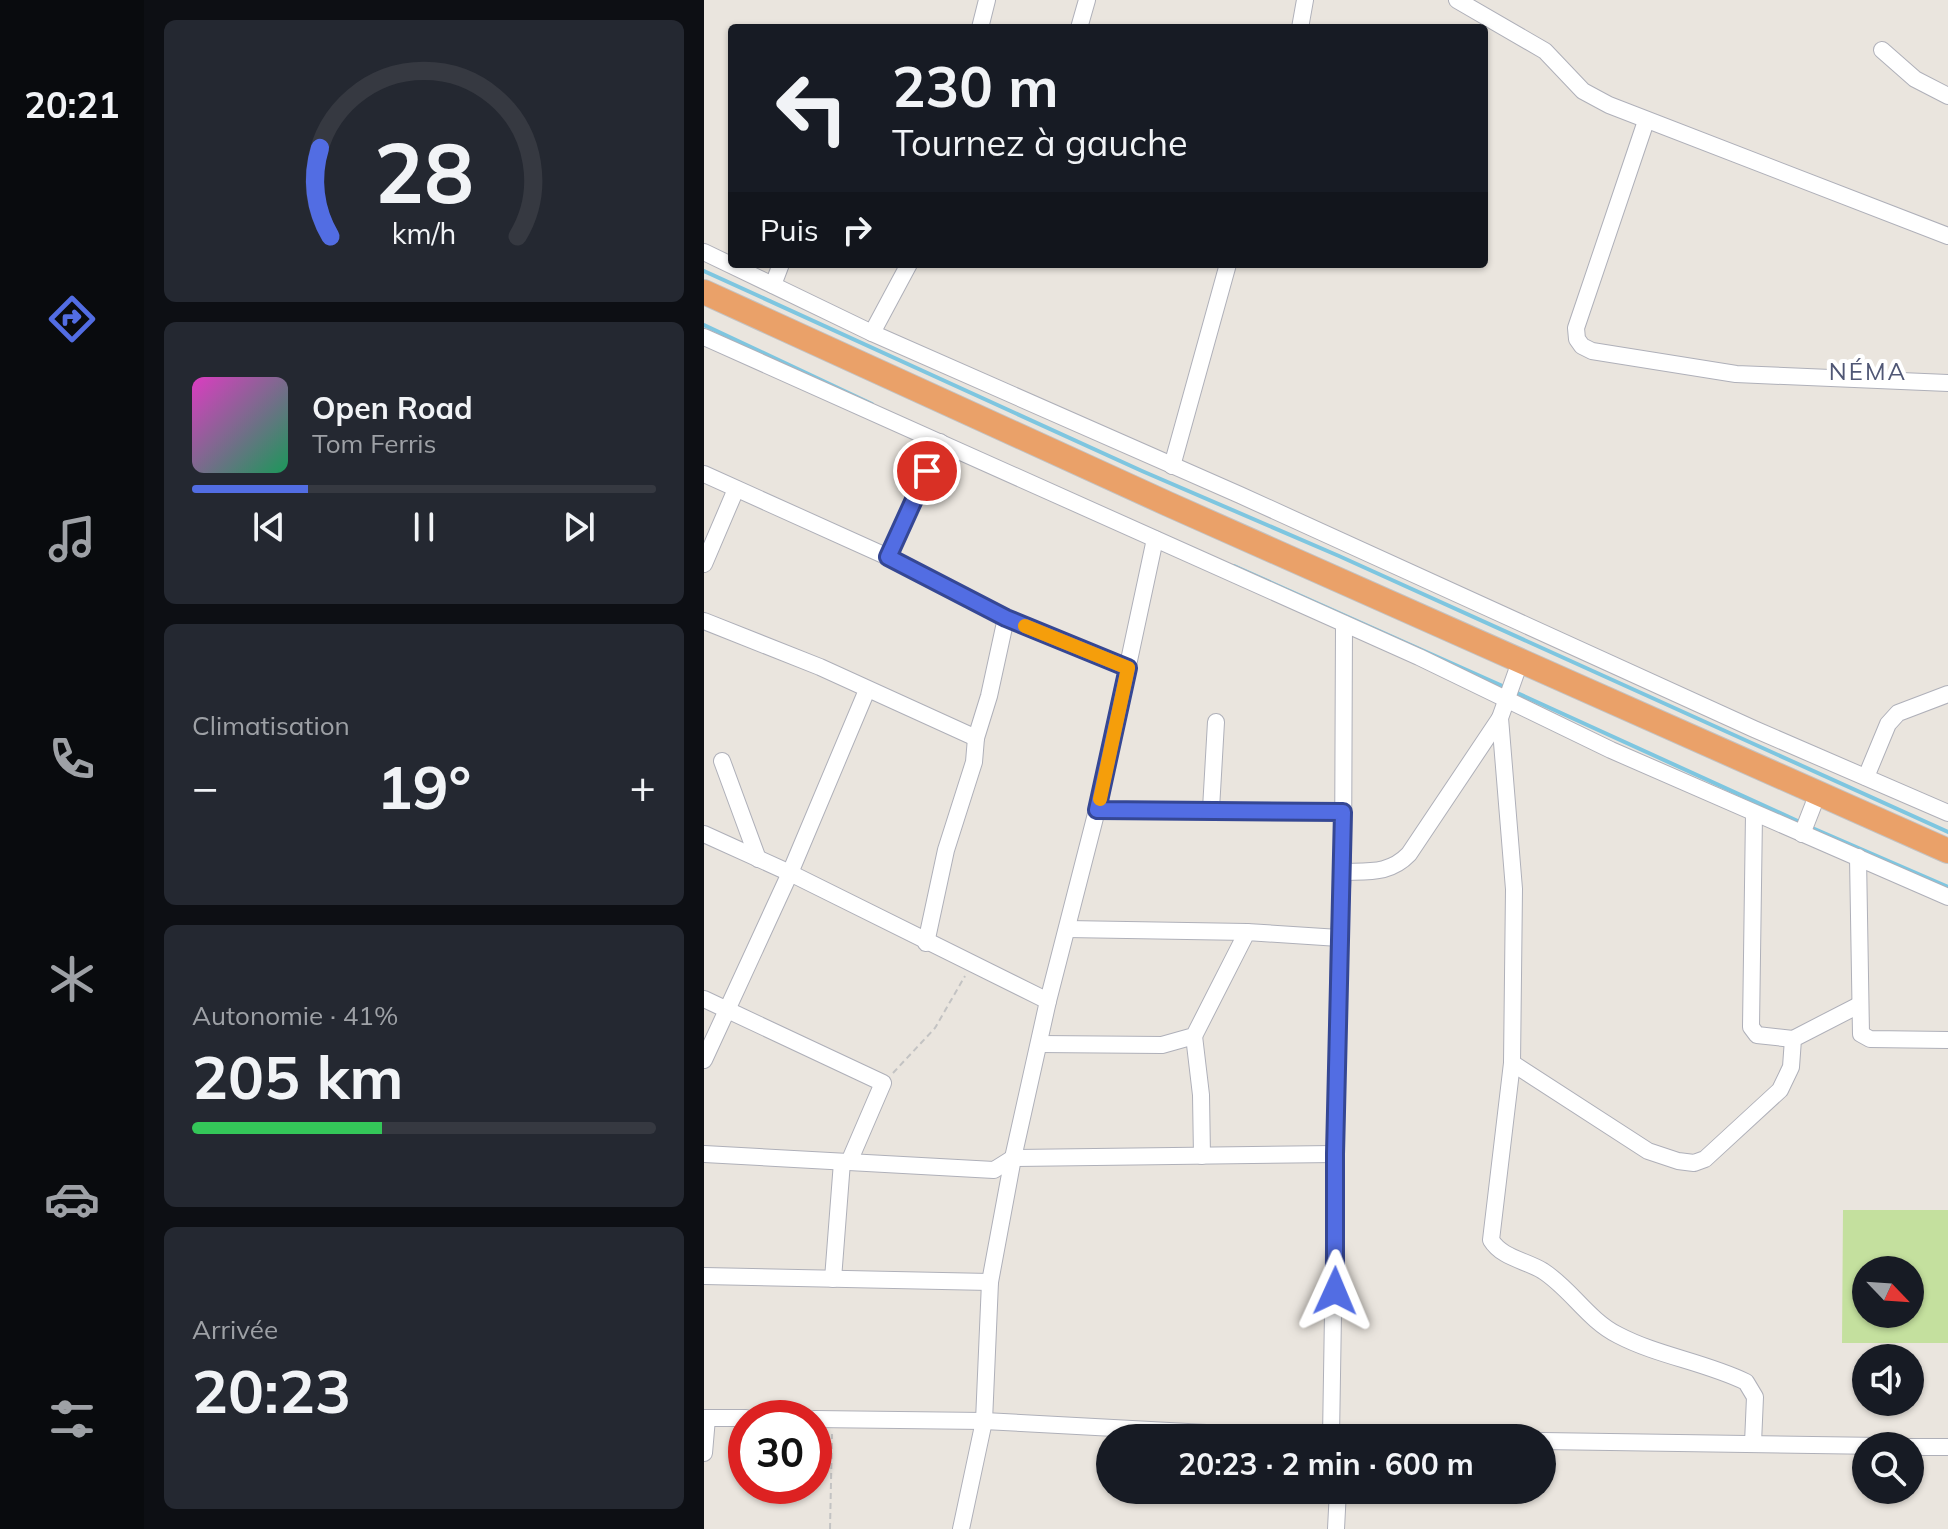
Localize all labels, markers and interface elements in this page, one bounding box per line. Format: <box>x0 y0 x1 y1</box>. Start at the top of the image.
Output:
text: 230 m <box>892 51 1059 121</box>
icon: left <box>760 56 864 160</box>
text: 20:21 <box>24 82 120 127</box>
text: 28 <box>374 118 474 223</box>
text: Tournez à gauche <box>892 120 1188 165</box>
icon: right <box>835 208 879 252</box>
text: Puis <box>760 211 819 249</box>
text: km/h <box>392 215 456 251</box>
icon: directions <box>44 291 100 347</box>
district label: NÉMA <box>1829 356 1907 386</box>
text: Open Road <box>312 389 473 427</box>
text: Tom Ferris <box>312 427 436 460</box>
pin <box>893 437 961 505</box>
icon: arrive <box>905 449 949 493</box>
icon: previous <box>247 505 291 549</box>
icon: pause <box>402 505 446 549</box>
icon: next <box>557 505 601 549</box>
icon: music <box>44 511 100 567</box>
text: Climatisation <box>192 709 350 742</box>
icon: phone <box>44 731 100 787</box>
text: 19° <box>377 749 471 824</box>
text: − <box>192 759 218 814</box>
text: + <box>630 759 656 814</box>
icon: climate <box>44 951 100 1007</box>
text: Autonomie · 41% <box>192 999 398 1032</box>
text: 205 km <box>192 1039 404 1114</box>
icon: car <box>44 1171 100 1227</box>
position arrow <box>1293 1249 1377 1333</box>
north arrow <box>1852 1256 1924 1328</box>
map controls <box>1852 1256 1924 1504</box>
text: Arrivée <box>192 1313 278 1346</box>
button: sound <box>1852 1344 1924 1416</box>
text: 20:23 <box>192 1353 351 1428</box>
icon: filters <box>44 1391 100 1447</box>
speed limit sign: 30 <box>728 1400 832 1504</box>
button: search <box>1852 1432 1924 1504</box>
text: 20:23 · 2 min · 600 m <box>1178 1445 1474 1483</box>

